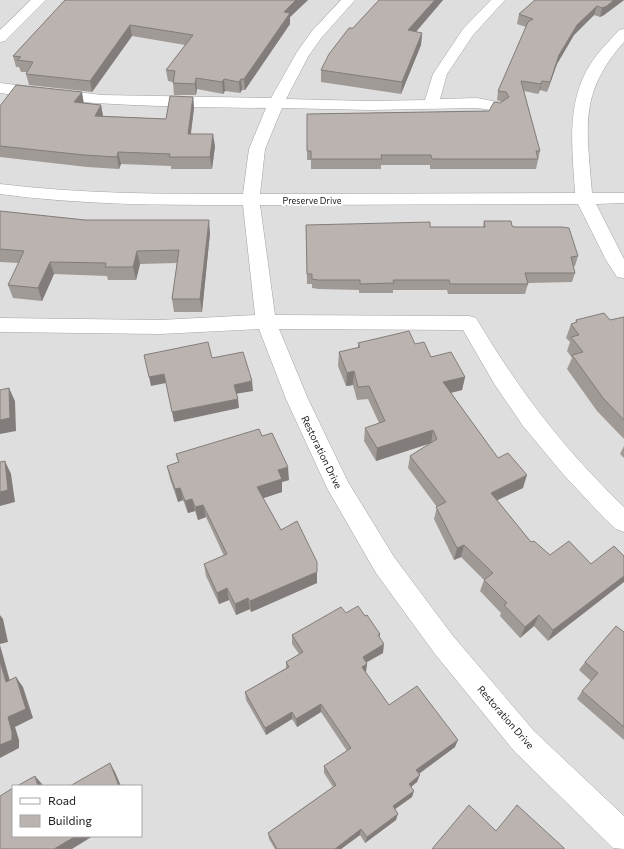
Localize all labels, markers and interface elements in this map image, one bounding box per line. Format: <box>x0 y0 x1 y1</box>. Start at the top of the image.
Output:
street label: Preserve Drive <box>283 195 342 206</box>
street label: Restoration Drive <box>299 414 345 490</box>
street label: Restoration Drive <box>475 683 537 751</box>
legend <box>12 785 142 837</box>
text: Road <box>48 793 76 807</box>
text: Building <box>48 813 92 827</box>

